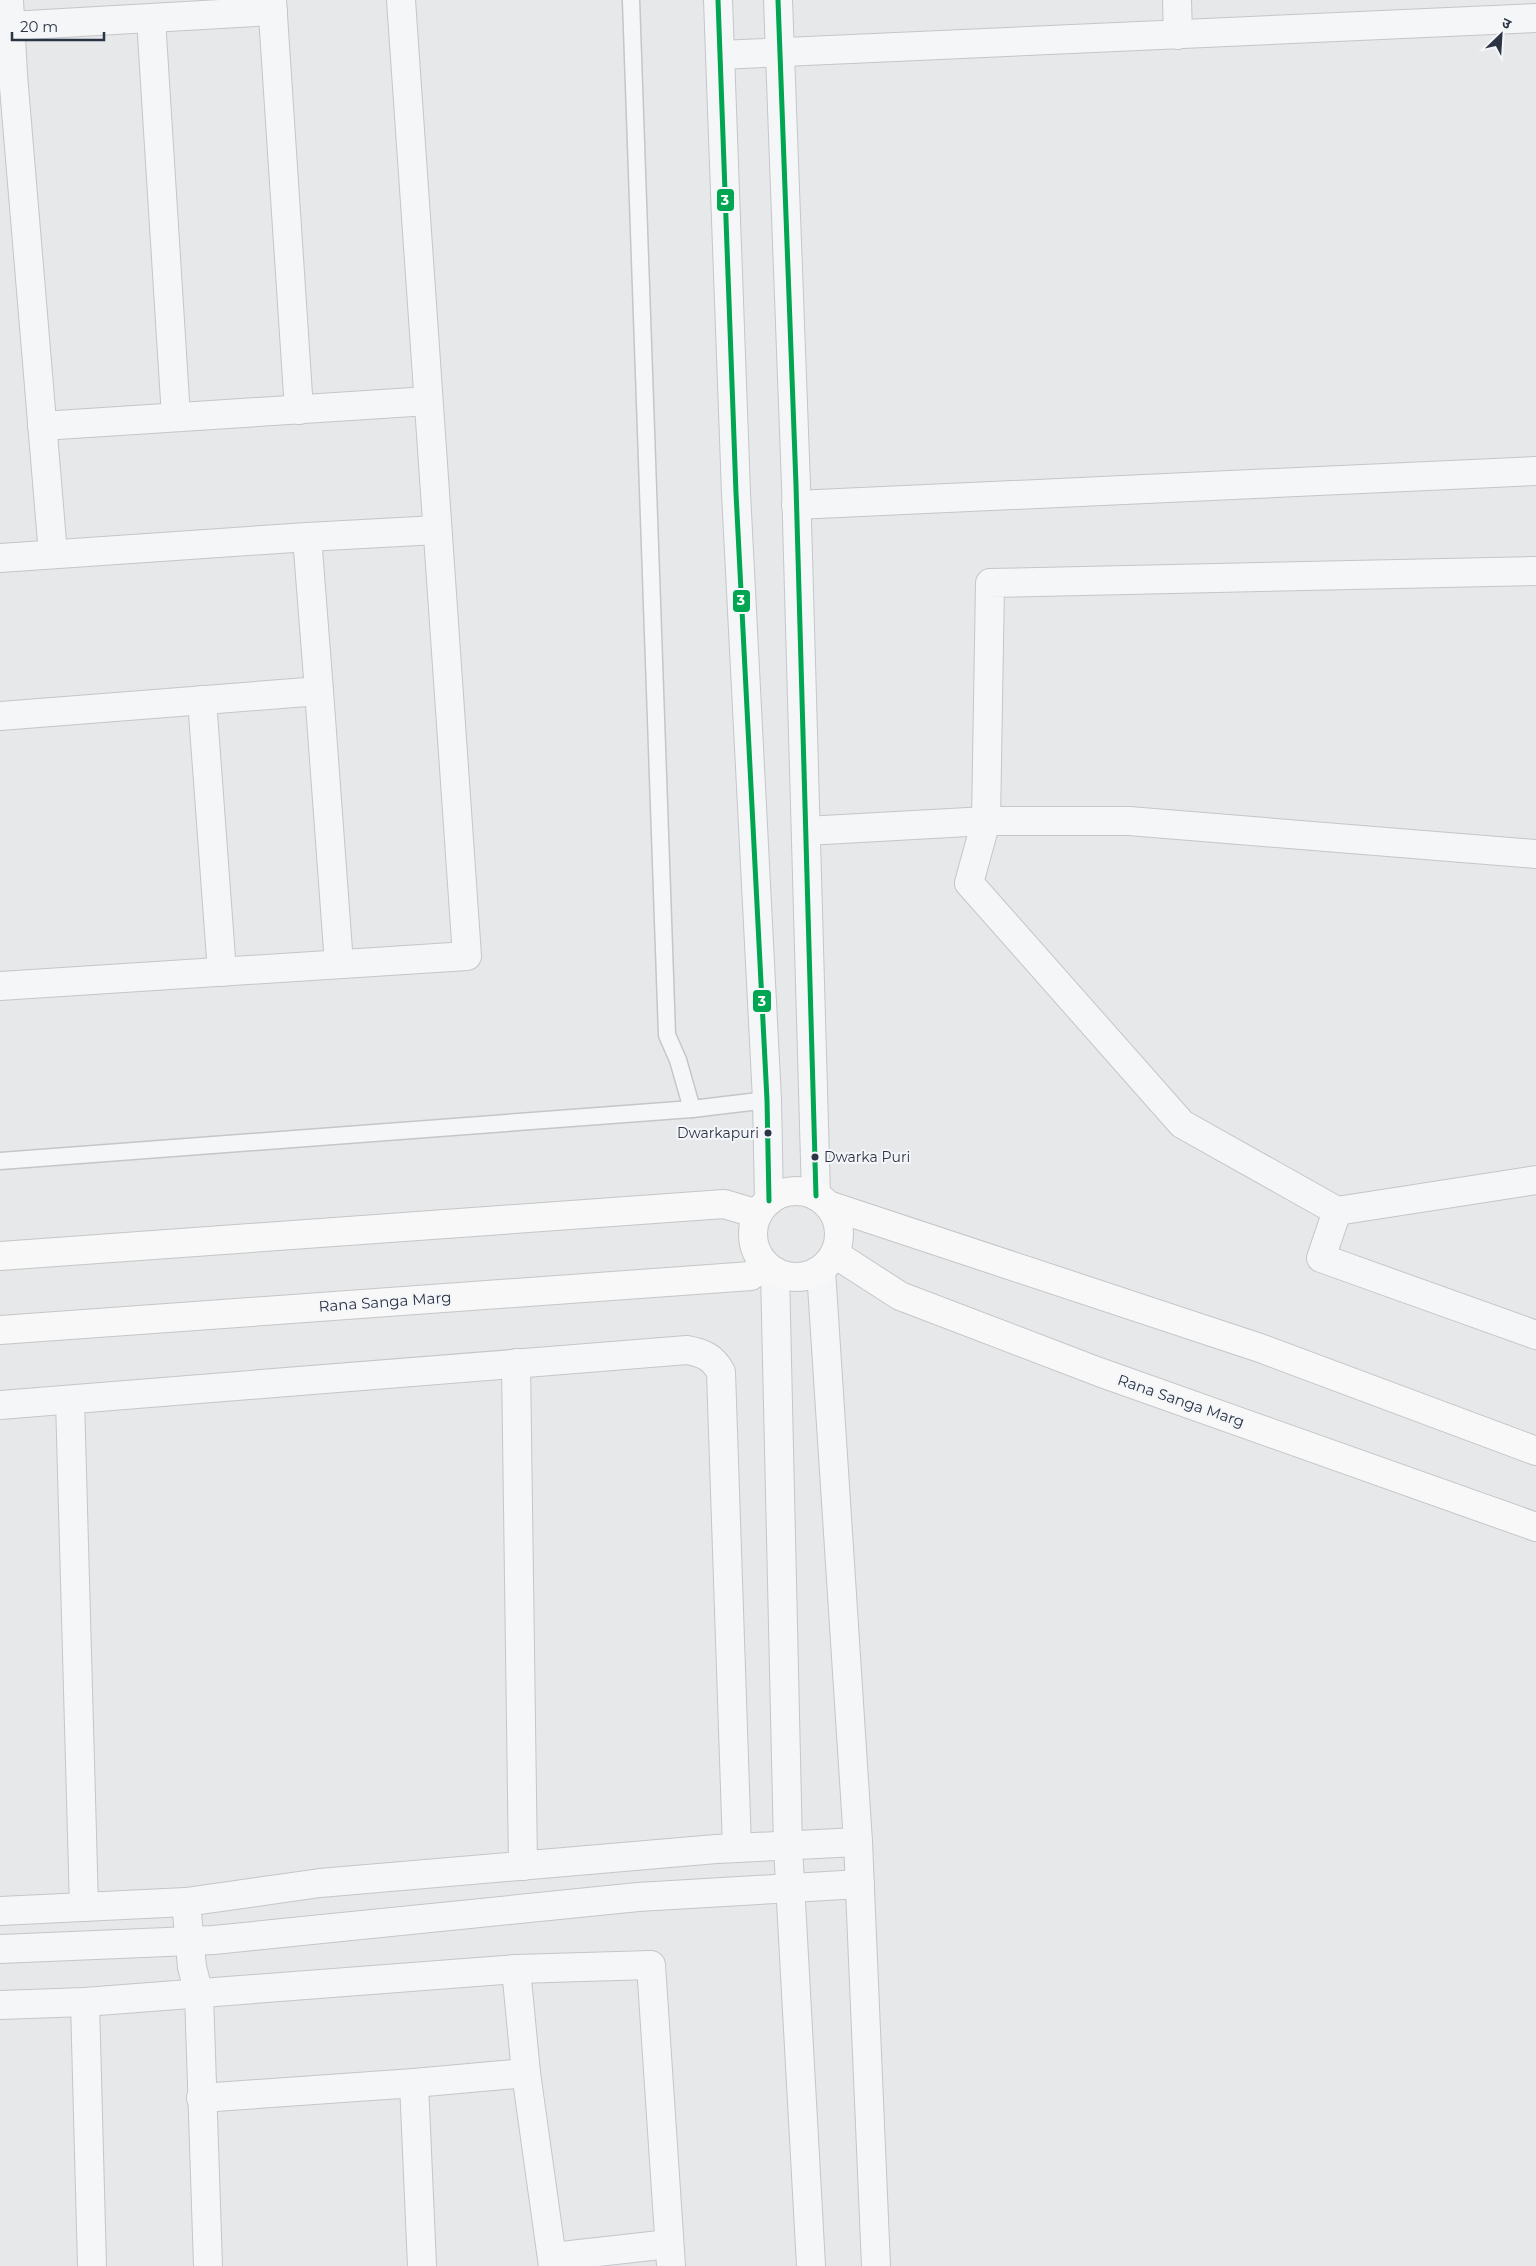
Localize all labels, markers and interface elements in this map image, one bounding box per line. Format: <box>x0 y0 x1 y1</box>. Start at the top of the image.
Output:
scale bar <box>12 10 105 42</box>
north arrow <box>1476 10 1526 60</box>
text: उ <box>1499 13 1515 33</box>
text: 20 m <box>20 17 58 36</box>
line badge: 3 <box>716 188 735 212</box>
text: 3 <box>720 191 729 209</box>
line badge: 3 <box>732 589 751 613</box>
text: 3 <box>736 591 745 609</box>
line badge: 3 <box>752 989 772 1013</box>
text: 3 <box>757 992 766 1010</box>
place label: Dwarkapuri <box>677 1124 759 1142</box>
marker: Dwarkapuri <box>763 1128 773 1138</box>
place label: Dwarka Puri <box>824 1148 910 1166</box>
marker: Dwarka Puri <box>810 1152 820 1162</box>
street label: Rana Sanga Marg <box>318 1287 452 1316</box>
street label: Rana Sanga Marg <box>1115 1370 1247 1431</box>

